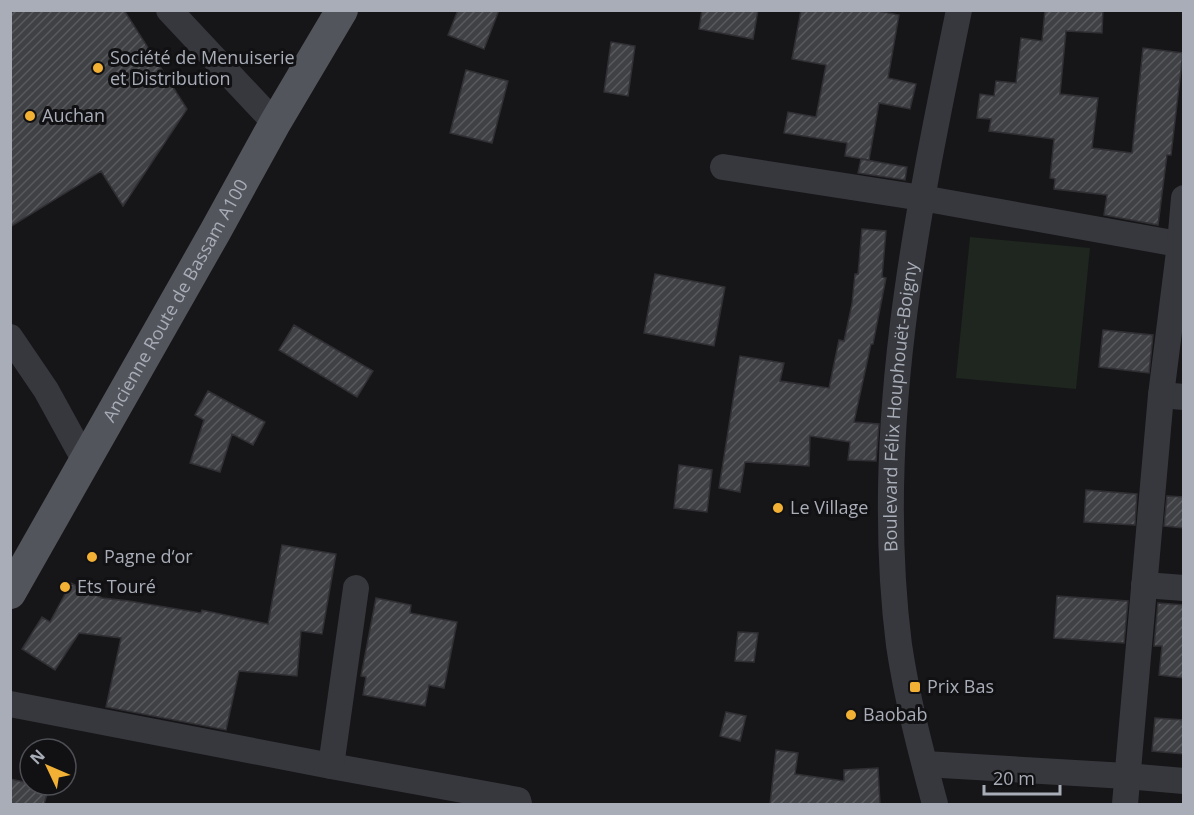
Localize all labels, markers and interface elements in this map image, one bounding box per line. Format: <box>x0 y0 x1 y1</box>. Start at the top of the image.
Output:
place label: Société de Menuiserie et Distribution <box>110 45 295 90</box>
marker: Société de Menuiserie et Distribution <box>91 61 105 75</box>
place label: Auchan <box>42 103 105 127</box>
marker: Auchan <box>23 109 37 123</box>
street label: Ancienne Route de Bassam A100 <box>97 175 253 426</box>
street label: Boulevard Félix Houphouët-Boigny <box>878 259 923 552</box>
place label: Le Village <box>790 495 868 519</box>
marker: Le Village <box>771 501 785 515</box>
place label: Pagne d‘or <box>104 544 193 568</box>
marker: Pagne d‘or <box>85 550 99 564</box>
place label: Ets Touré <box>77 574 156 598</box>
marker: Ets Touré <box>58 580 72 594</box>
place label: Prix Bas <box>927 674 994 698</box>
marker: Prix Bas <box>908 680 922 694</box>
place label: Baobab <box>863 702 928 726</box>
marker: Baobab <box>844 708 858 722</box>
north arrow <box>18 737 78 797</box>
text: N <box>25 744 50 769</box>
scale bar <box>984 758 1060 796</box>
text: 20 m <box>993 766 1035 790</box>

